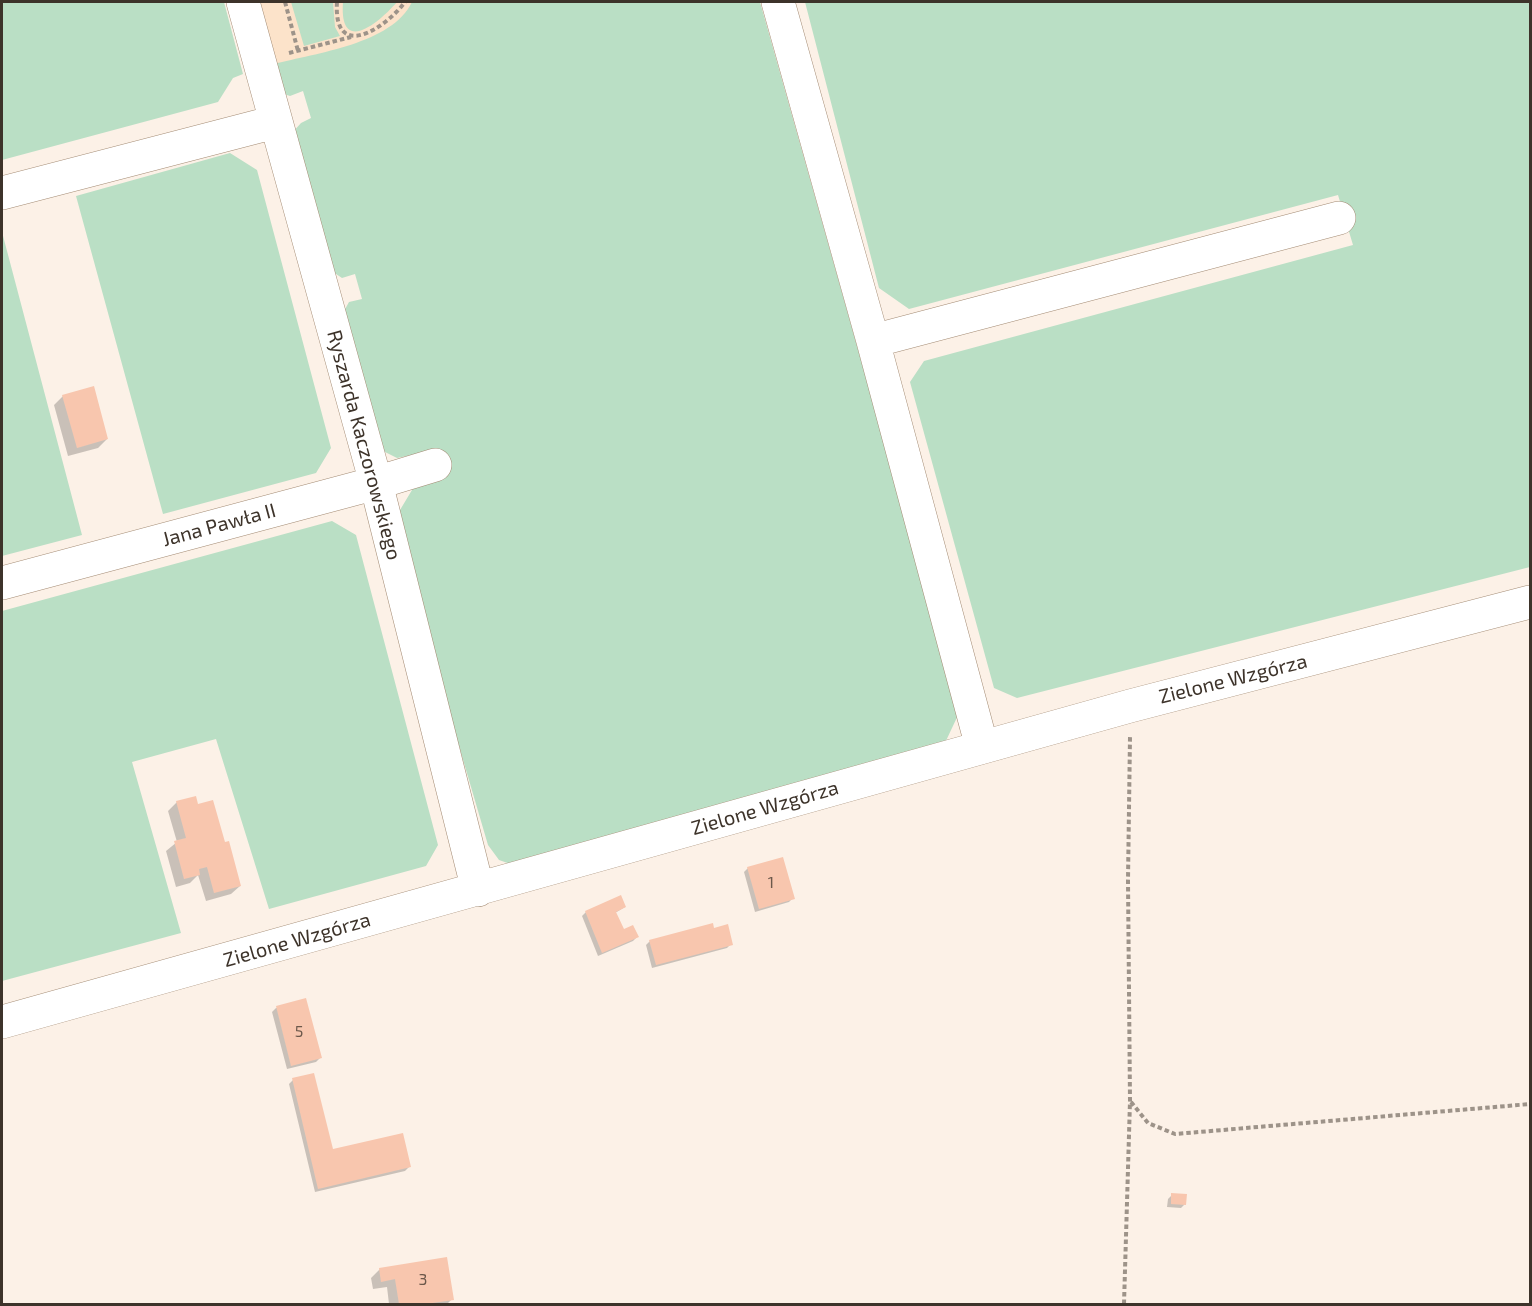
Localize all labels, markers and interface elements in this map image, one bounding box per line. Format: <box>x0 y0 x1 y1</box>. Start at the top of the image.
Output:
street label: Ryszarda Kaczorowskiego <box>322 327 406 563</box>
street label: Jana Pawła II <box>160 498 278 552</box>
street label: Zielone Wzgórza <box>1156 649 1310 709</box>
street label: Zielone Wzgórza <box>689 776 841 840</box>
house number: 1 <box>768 873 774 893</box>
street label: Zielone Wzgórza <box>221 908 373 972</box>
house number: 5 <box>295 1022 303 1042</box>
house number: 3 <box>419 1270 427 1290</box>

